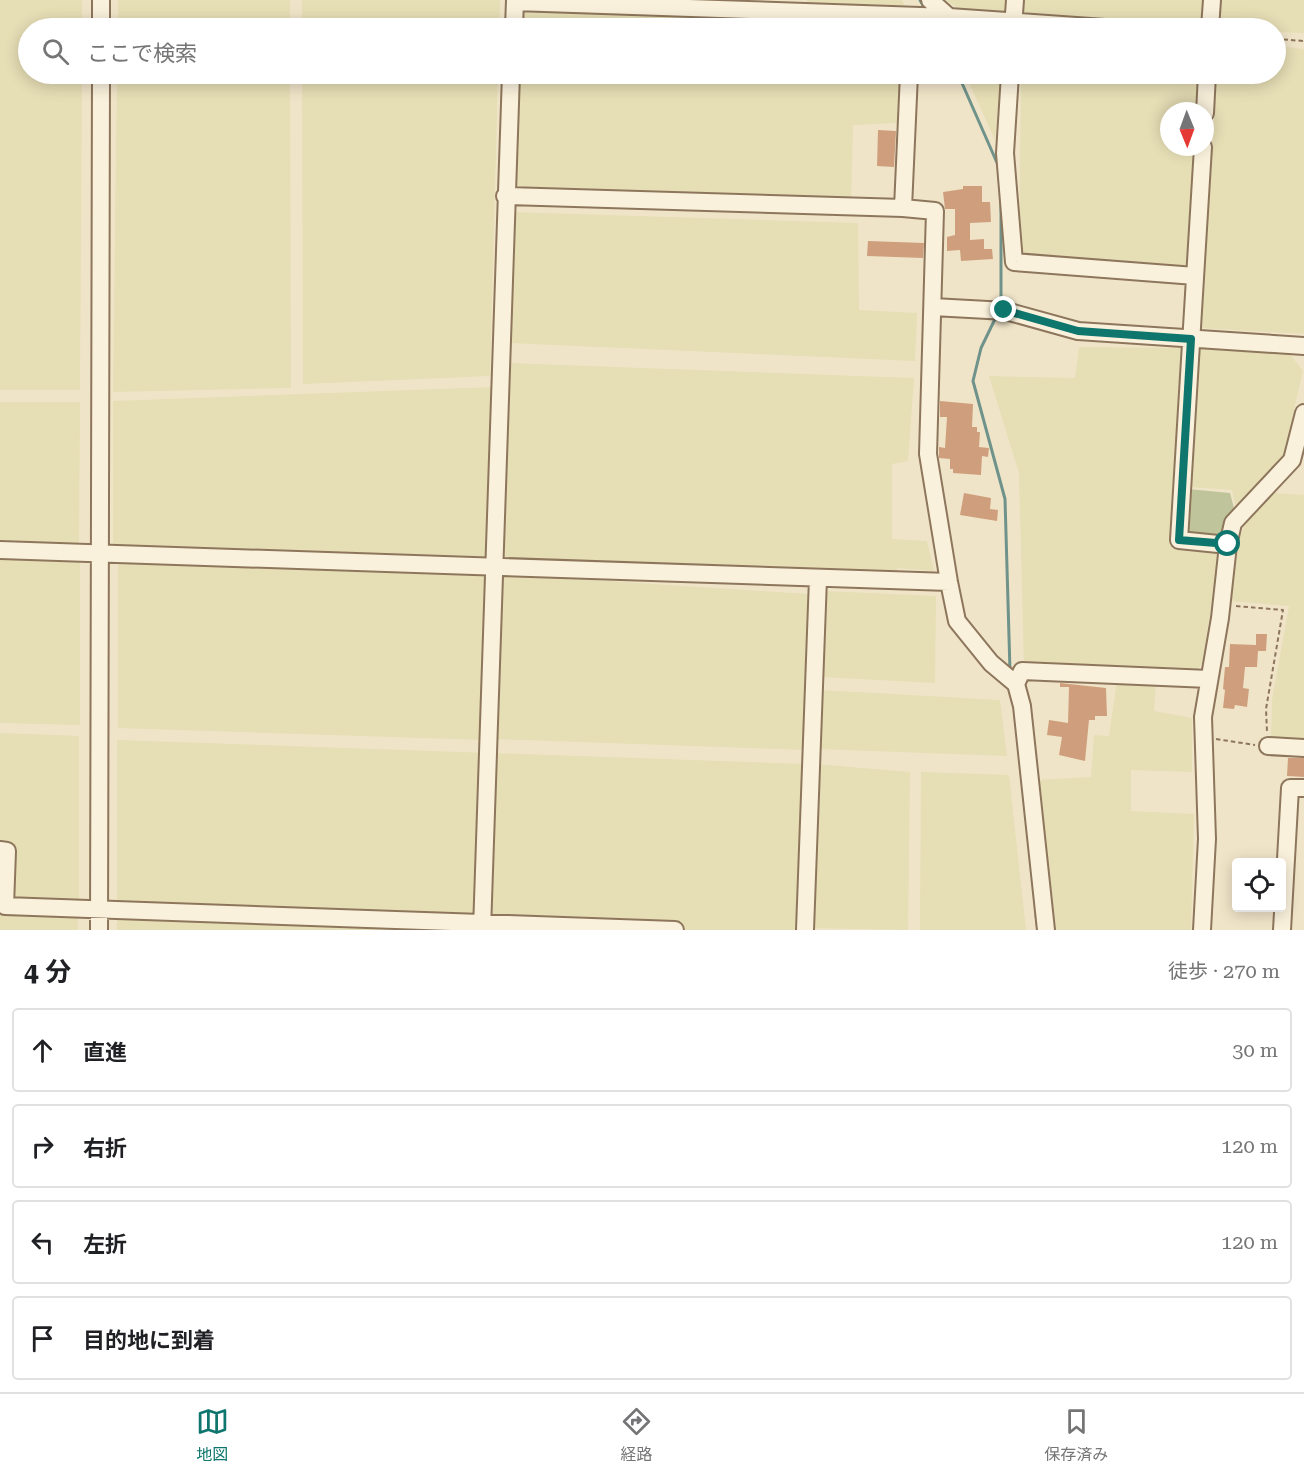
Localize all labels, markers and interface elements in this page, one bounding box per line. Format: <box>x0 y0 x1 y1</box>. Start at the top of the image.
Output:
search box <box>18 18 1286 84</box>
icon: search <box>39 35 72 68</box>
text: ここで検索 <box>87 41 197 66</box>
north arrow <box>1160 102 1214 156</box>
route end <box>990 296 1016 322</box>
route start <box>1214 530 1240 556</box>
map controls <box>1232 858 1286 912</box>
button: locate <box>1232 858 1286 912</box>
text: 4 分 <box>24 957 71 987</box>
text: 徒歩 · 270 m <box>1168 959 1280 983</box>
icon: ahead <box>26 1034 59 1067</box>
text: 30 m <box>1232 1038 1278 1062</box>
text: 直進 <box>83 1040 127 1065</box>
icon: right <box>26 1130 59 1163</box>
text: 120 m <box>1221 1134 1278 1158</box>
text: 右折 <box>83 1136 127 1161</box>
icon: left <box>26 1226 59 1259</box>
text: 120 m <box>1221 1230 1278 1254</box>
text: 左折 <box>83 1232 127 1257</box>
icon: arrive <box>26 1322 59 1355</box>
text: 目的地に到着 <box>83 1328 215 1353</box>
tab: 地図 <box>196 1405 229 1465</box>
tab: 経路 <box>620 1405 653 1465</box>
tab: 保存済み <box>1044 1405 1108 1465</box>

